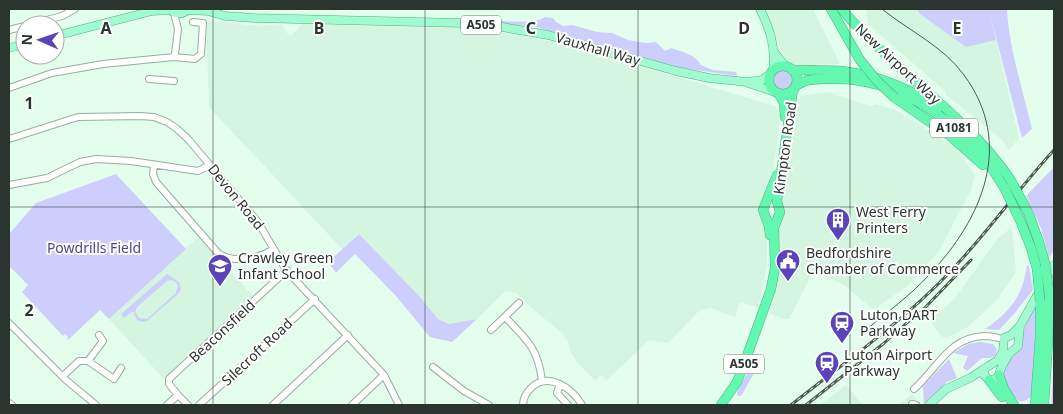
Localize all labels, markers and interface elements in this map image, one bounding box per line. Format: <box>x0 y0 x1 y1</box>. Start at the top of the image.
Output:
north arrow <box>15 15 65 65</box>
road number: A505 <box>461 16 501 34</box>
text: A <box>100 17 112 39</box>
text: B <box>314 17 324 39</box>
text: C <box>526 17 536 39</box>
text: D <box>738 17 750 39</box>
text: E <box>953 17 962 39</box>
street label: New Airport Way <box>851 19 946 109</box>
street label: Vauxhall Way <box>554 27 643 70</box>
text: N <box>17 34 36 46</box>
text: 1 <box>24 92 34 114</box>
street label: Kimpton Road <box>769 100 800 196</box>
road number: A1081 <box>930 119 978 138</box>
street label: Devon Road <box>204 160 269 234</box>
place label: West Ferry Printers <box>856 202 927 237</box>
building icon: West Ferry Printers <box>825 207 851 241</box>
park label: Powdrills Field <box>47 238 141 257</box>
place label: Bedfordshire Chamber of Commerce <box>806 243 959 278</box>
place label: Crawley Green Infant School <box>238 248 333 283</box>
public building icon: Bedfordshire Chamber of Commerce <box>775 248 801 282</box>
school or university icon: Crawley Green Infant School <box>207 253 233 287</box>
street label: Beaconsfield <box>184 295 259 366</box>
text: 2 <box>24 299 34 321</box>
place label: Luton DART Parkway <box>860 305 937 340</box>
station icon: Luton DART Parkway <box>829 310 855 344</box>
street label: Silecroft Road <box>217 314 296 389</box>
place label: Luton Airport Parkway <box>844 345 932 380</box>
station icon: Luton Airport Parkway <box>814 350 840 384</box>
road number: A505 <box>724 354 764 374</box>

